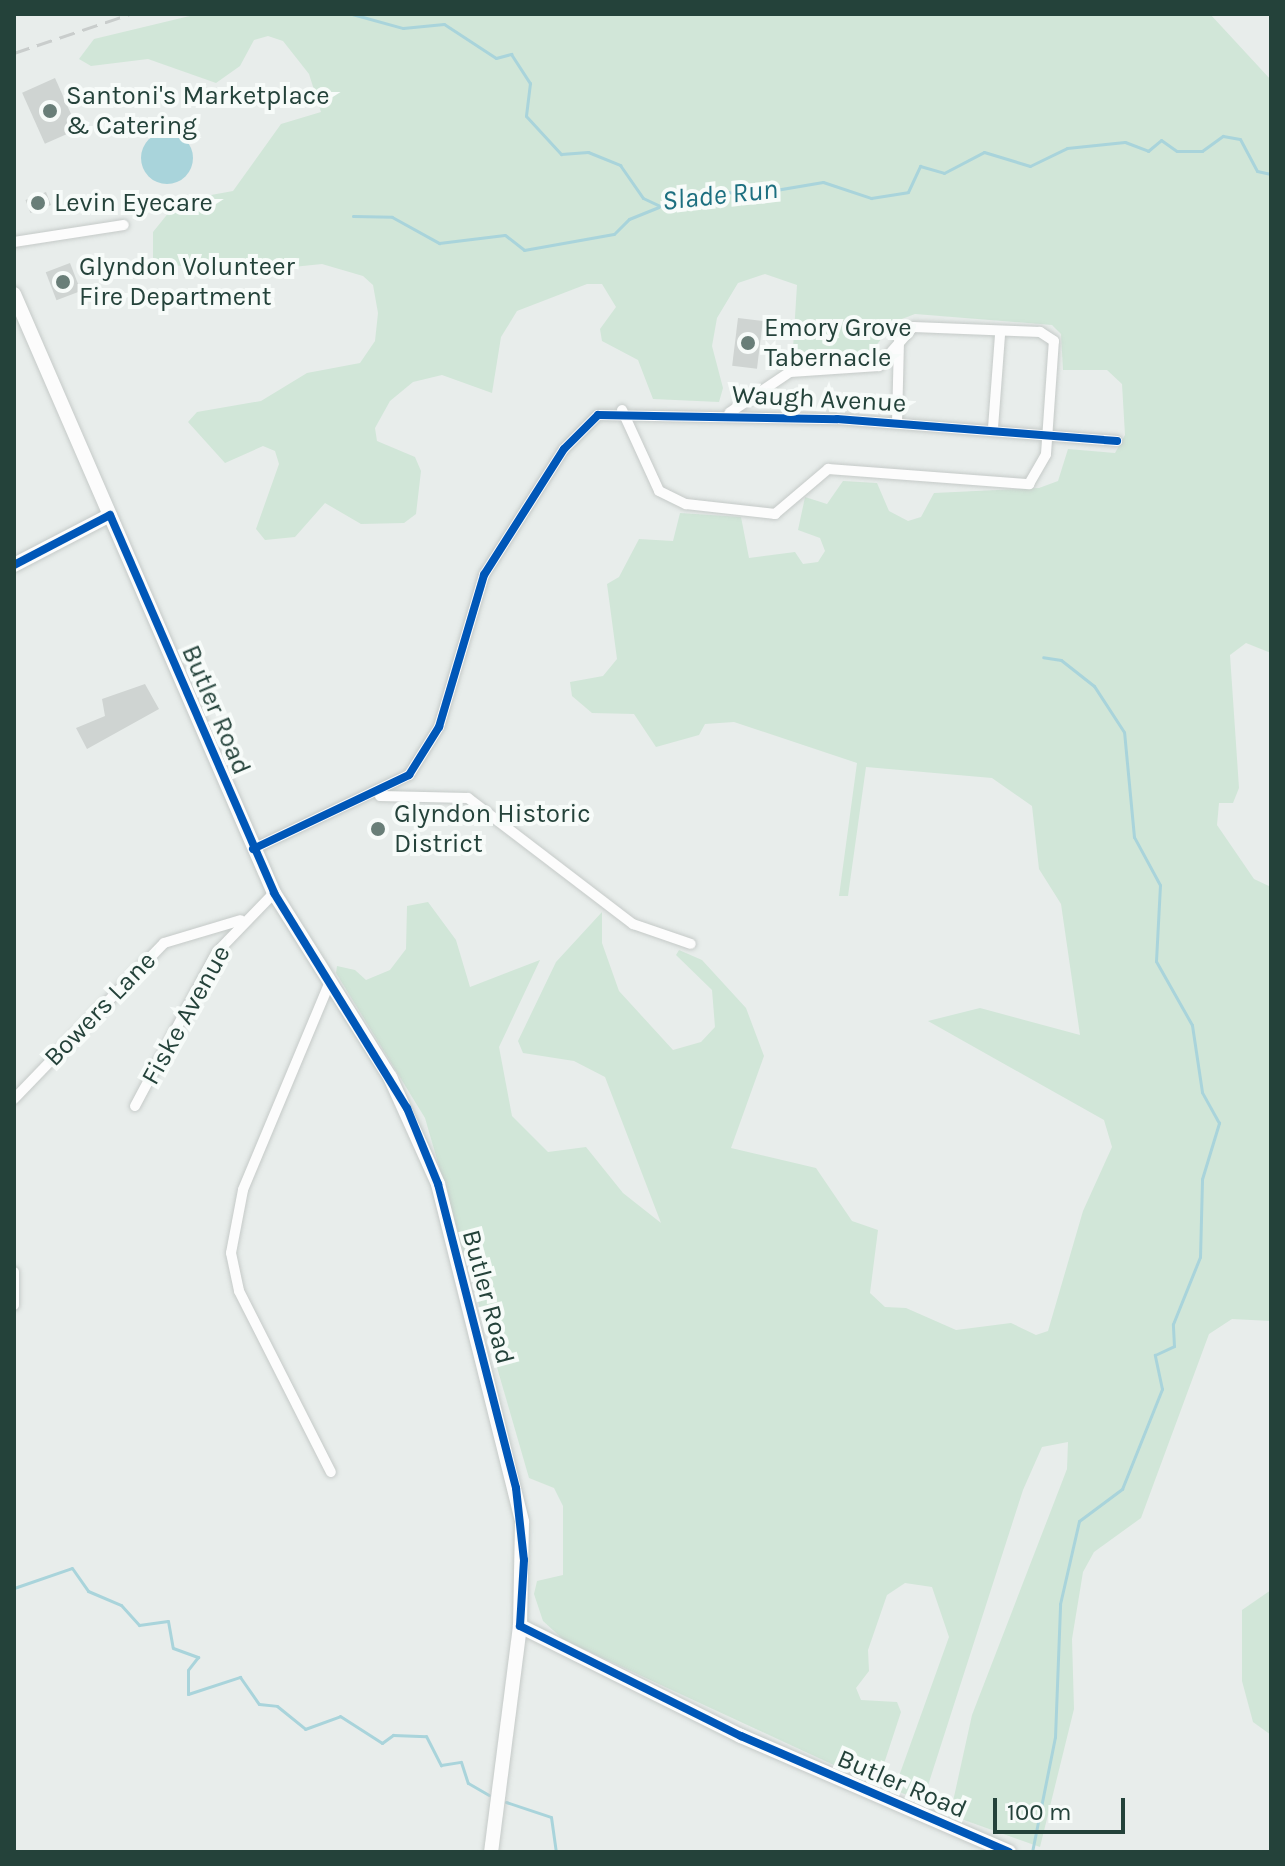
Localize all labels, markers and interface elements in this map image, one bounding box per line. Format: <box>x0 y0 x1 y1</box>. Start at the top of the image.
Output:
place label: Santoni's Marketplace & Catering <box>66 80 330 142</box>
marker: Santoni's Marketplace & Catering <box>41 102 59 120</box>
water label: Slade Run <box>660 172 780 218</box>
place label: Levin Eyecare <box>54 187 213 219</box>
marker: Levin Eyecare <box>29 194 47 212</box>
place label: Glyndon Volunteer Fire Department <box>79 251 295 312</box>
marker: Glyndon Volunteer Fire Department <box>54 273 72 291</box>
place label: Emory Grove Tabernacle <box>764 312 912 374</box>
marker: Emory Grove Tabernacle <box>739 334 757 352</box>
street label: Waugh Avenue <box>731 379 907 419</box>
street label: Butler Road <box>175 641 257 779</box>
place label: Glyndon Historic District <box>394 798 591 860</box>
marker: Glyndon Historic District <box>369 820 387 838</box>
street label: Fiske Avenue <box>135 940 237 1090</box>
street label: Bowers Lane <box>38 945 162 1073</box>
street label: Butler Road <box>455 1226 521 1368</box>
street label: Butler Road <box>833 1743 971 1825</box>
scale bar <box>997 1782 1129 1832</box>
text: 100 m <box>1007 1798 1072 1826</box>

